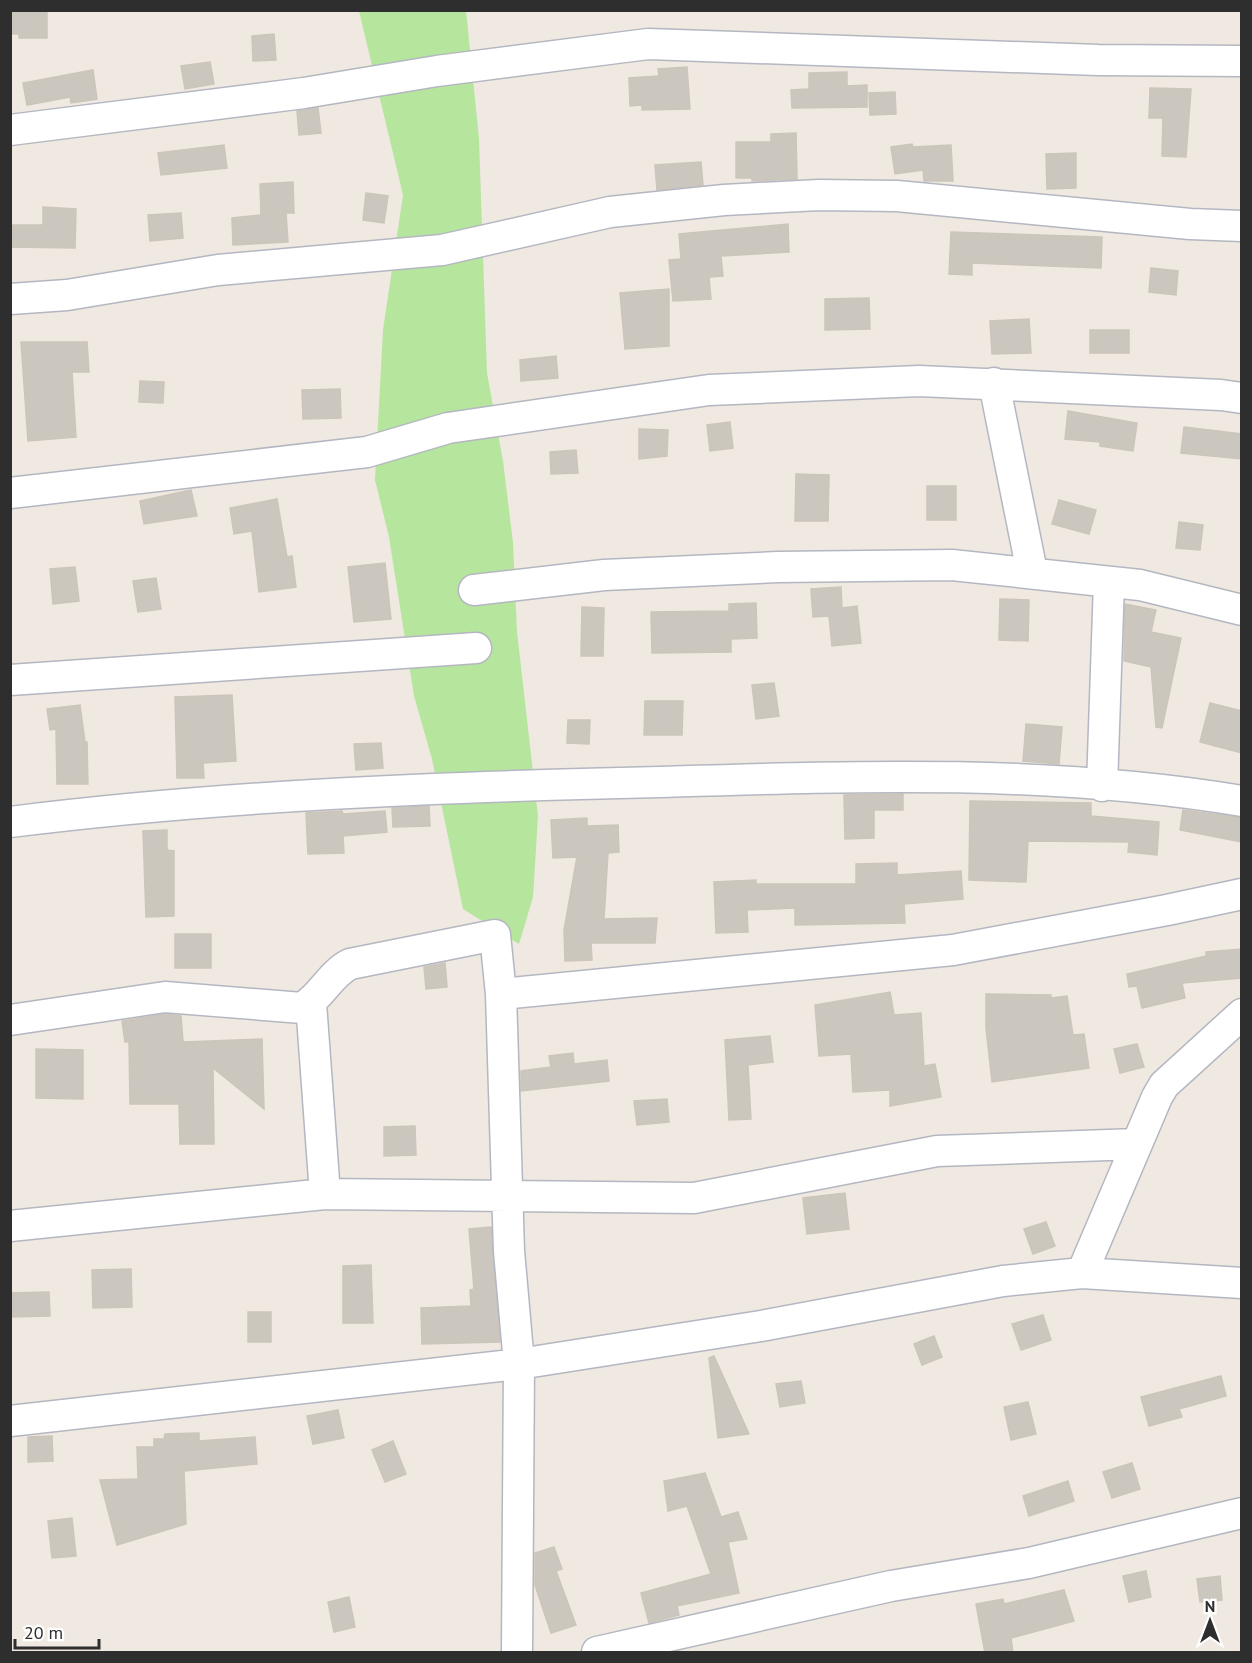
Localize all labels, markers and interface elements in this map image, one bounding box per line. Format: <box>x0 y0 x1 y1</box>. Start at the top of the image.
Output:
north arrow <box>1180 1591 1240 1651</box>
text: N <box>1205 1596 1215 1616</box>
scale bar <box>15 1612 99 1650</box>
text: 20 m <box>24 1621 63 1644</box>

